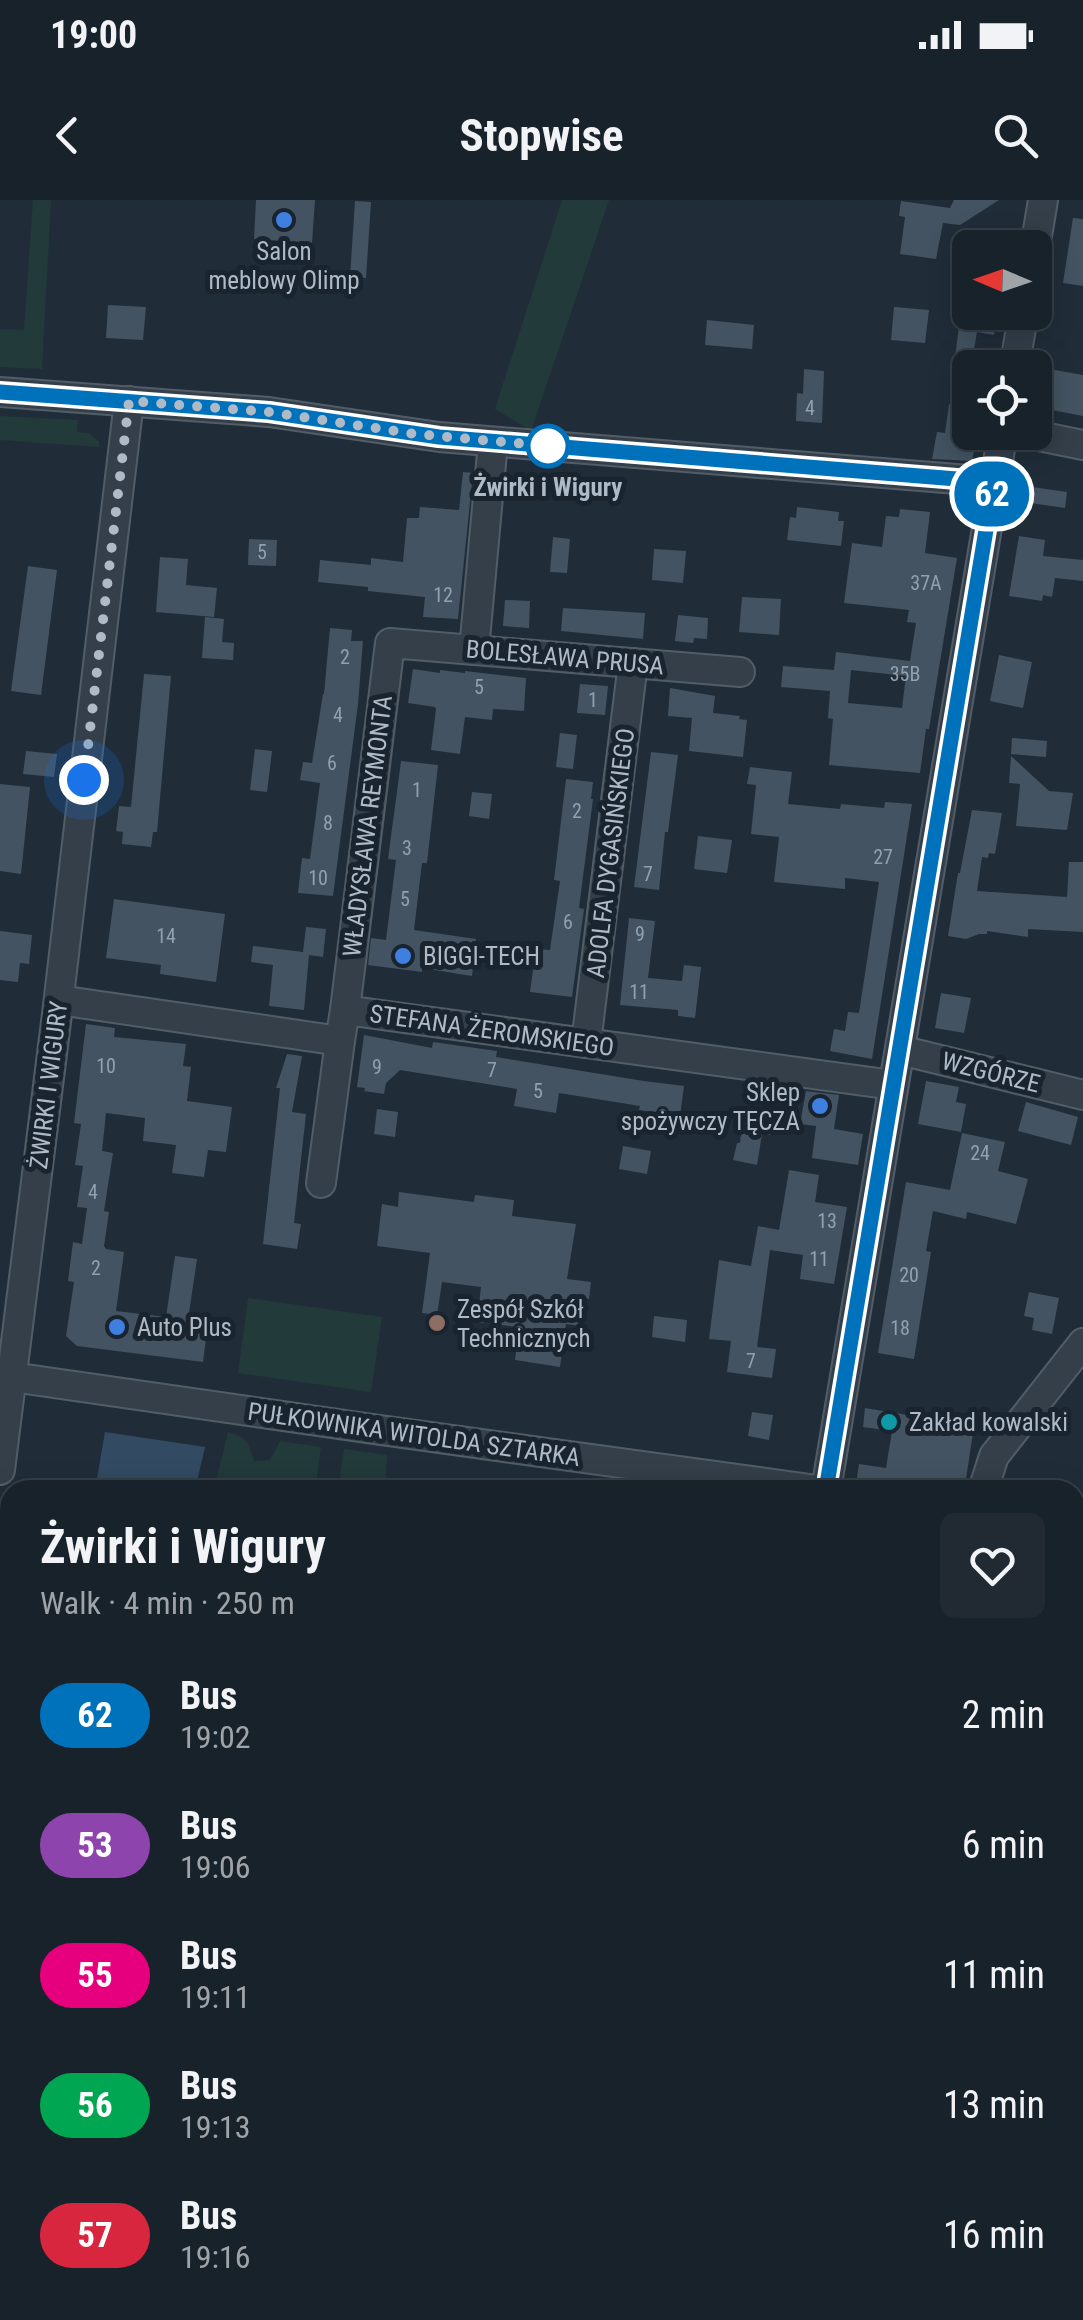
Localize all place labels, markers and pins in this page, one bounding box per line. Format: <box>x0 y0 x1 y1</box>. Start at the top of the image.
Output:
marker: Salon meblowy Olimp <box>273 209 295 231</box>
place label: Salon meblowy Olimp <box>208 237 360 295</box>
marker: Żwirki i Wigury <box>527 425 569 467</box>
place label: Żwirki i Wigury <box>474 472 622 502</box>
place label: BIGGI-TECH <box>423 942 540 971</box>
marker: BIGGI-TECH <box>392 945 414 967</box>
place label: Sklep spożywczy TĘCZA <box>621 1078 800 1136</box>
marker: Sklep spożywczy TĘCZA <box>809 1095 831 1117</box>
place label: Zespół Szkół Technicznych <box>457 1295 591 1353</box>
marker: Zespół Szkół Technicznych <box>426 1312 448 1334</box>
place label: Auto Plus <box>137 1313 232 1342</box>
marker: Auto Plus <box>106 1316 128 1338</box>
place label: Zakład kowalski <box>909 1408 1068 1437</box>
marker: Zakład kowalski <box>878 1411 900 1433</box>

